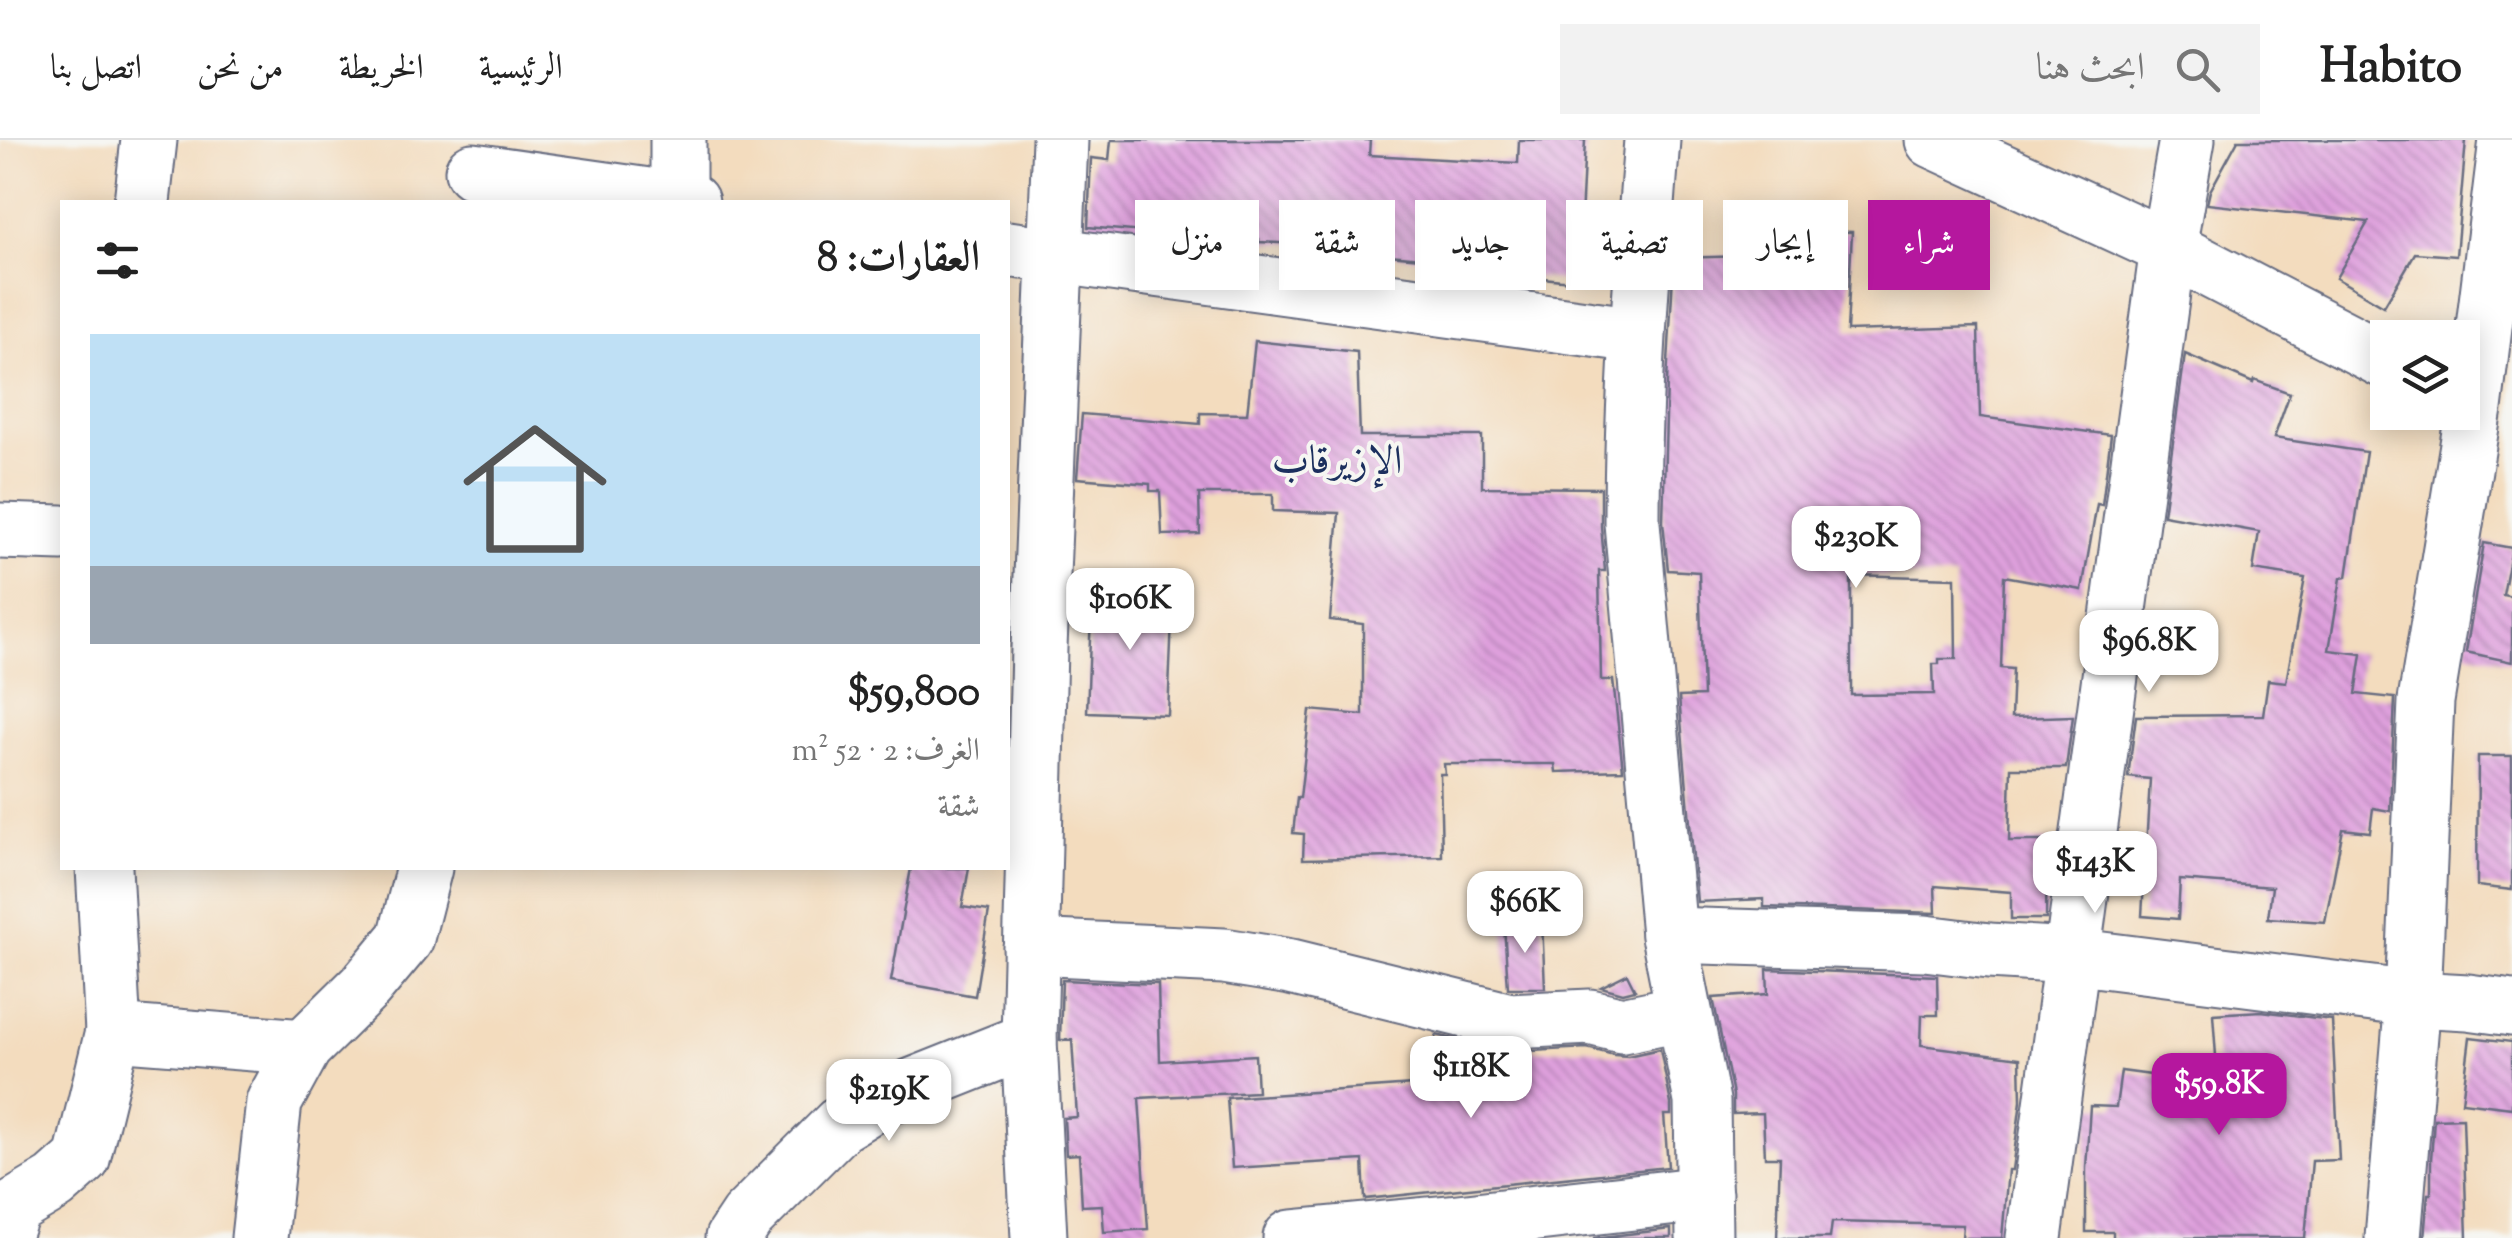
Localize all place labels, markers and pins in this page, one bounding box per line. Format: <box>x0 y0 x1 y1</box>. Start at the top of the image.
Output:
pin: $230K <box>1786 506 1926 591</box>
pin: $106K <box>1060 568 1200 653</box>
pin: $96.8K <box>2068 610 2230 695</box>
pin: $143K <box>2025 831 2165 916</box>
pin: $66K <box>1466 871 1584 956</box>
pin: $118K <box>1401 1036 1541 1121</box>
pin: $59.8K <box>2138 1053 2300 1138</box>
pin: $219K <box>819 1059 959 1144</box>

